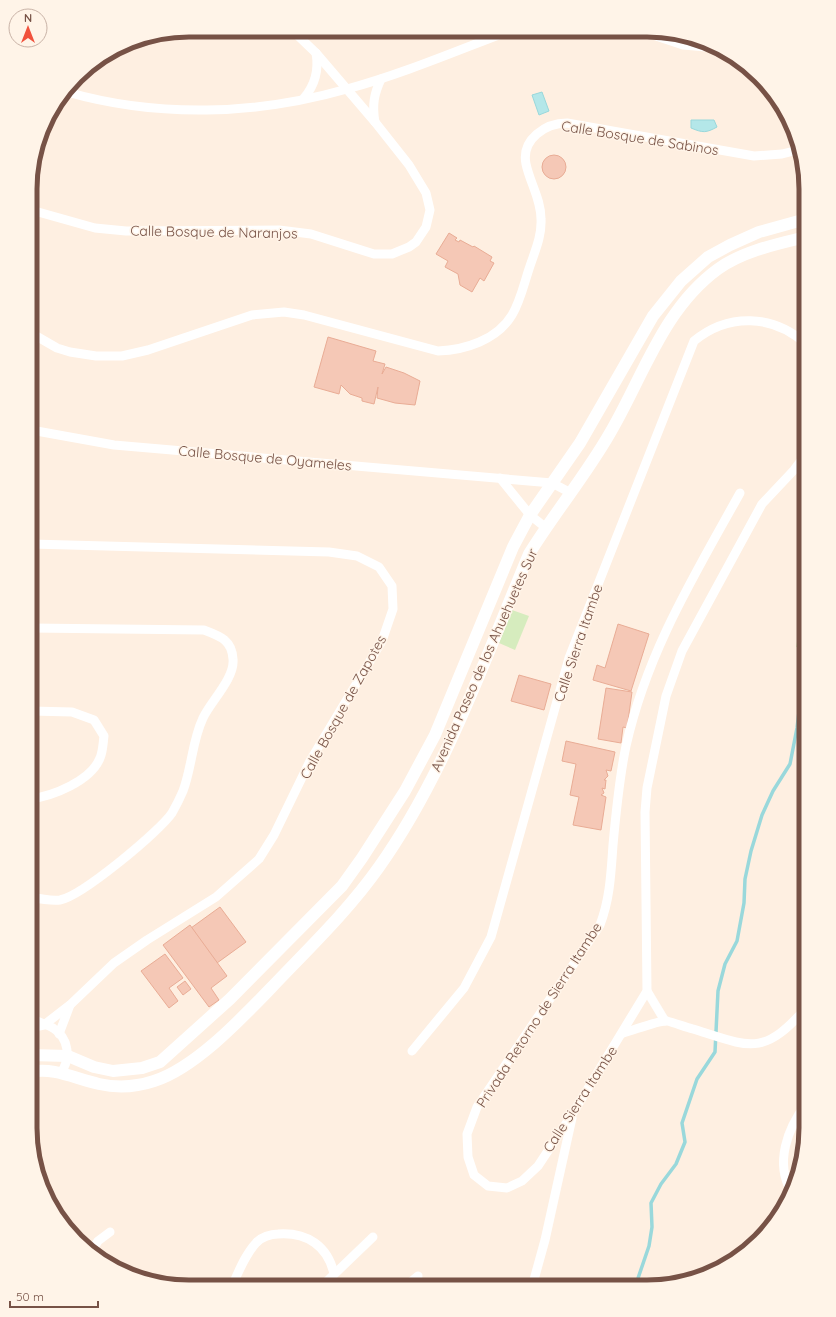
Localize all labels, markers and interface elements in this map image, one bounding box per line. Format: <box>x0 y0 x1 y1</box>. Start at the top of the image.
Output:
north arrow <box>8 8 48 48</box>
text: N <box>24 11 32 25</box>
street label: Calle Bosque de Sabinos <box>560 117 720 159</box>
street label: Calle Bosque de Naranjos <box>130 222 298 242</box>
street label: Calle Bosque de Oyameles <box>178 441 352 475</box>
street label: Avenida Paseo de los Ahuehuetes Sur <box>426 545 542 774</box>
street label: Calle Sierra Itambe <box>549 582 607 704</box>
street label: Calle Bosque de Zapotes <box>296 632 390 782</box>
street label: Privada Retorno de Sierra Itambe <box>472 919 606 1111</box>
street label: Calle Sierra Itambe <box>539 1042 621 1156</box>
scale bar <box>10 1283 98 1309</box>
text: 50 m <box>16 1289 44 1304</box>

